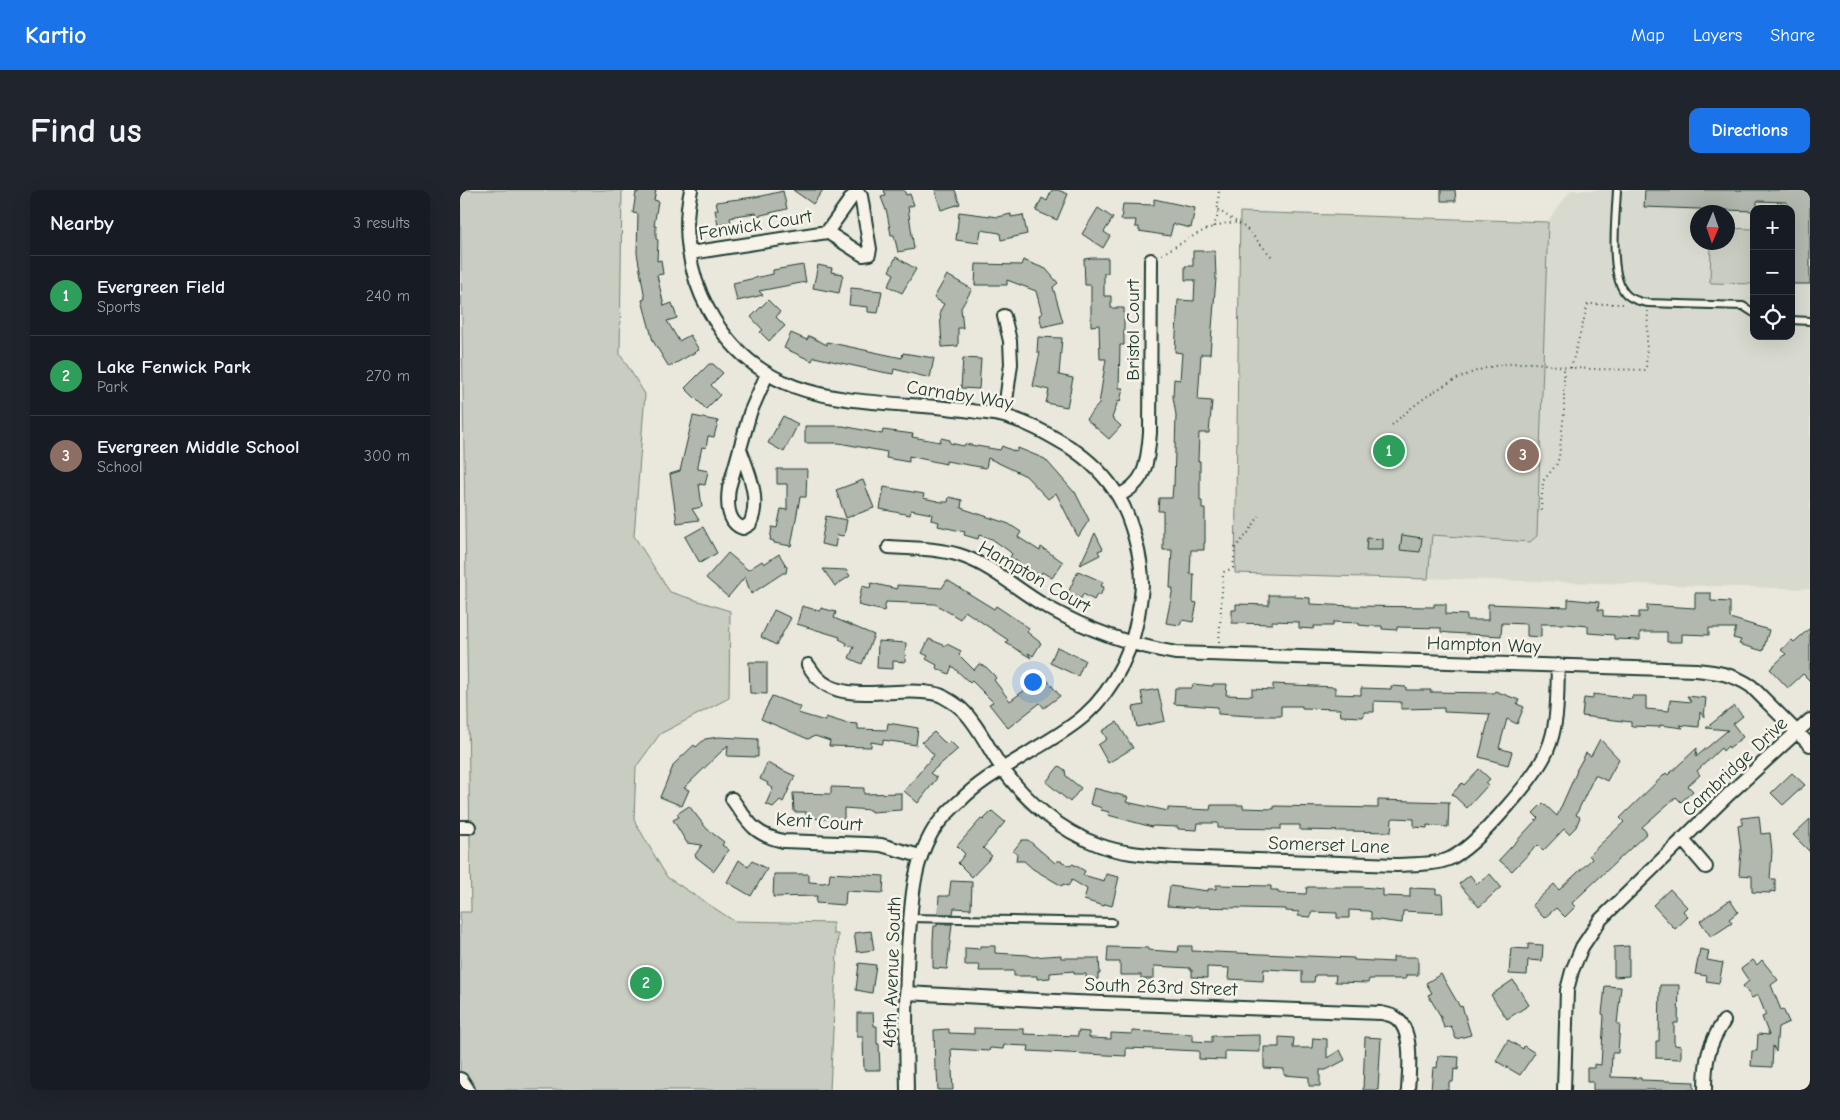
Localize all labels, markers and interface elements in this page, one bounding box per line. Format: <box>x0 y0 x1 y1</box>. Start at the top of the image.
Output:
text: Kartio <box>25 21 87 49</box>
text: Map <box>1631 25 1665 46</box>
text: Layers <box>1693 25 1742 46</box>
text: Share <box>1770 25 1815 46</box>
button: Directions <box>1689 108 1810 153</box>
text: Find us <box>30 110 142 151</box>
street label: Fenwick Court <box>697 205 814 245</box>
north arrow <box>1690 205 1735 250</box>
map controls <box>1750 205 1795 340</box>
button: + <box>1750 205 1795 250</box>
text: Nearby <box>50 211 114 235</box>
text: 3 results <box>353 214 410 232</box>
button: − <box>1750 250 1795 295</box>
text: Evergreen Field <box>97 276 225 298</box>
street label: Bristol Court <box>1122 279 1144 381</box>
text: 1 <box>63 287 69 305</box>
text: 240 m <box>366 287 410 305</box>
button: locate <box>1750 295 1795 340</box>
text: Sports <box>97 298 140 316</box>
text: Lake Fenwick Park <box>97 356 251 378</box>
text: 2 <box>62 367 70 385</box>
text: 270 m <box>366 367 410 385</box>
street label: Carnaby Way <box>905 376 1015 414</box>
text: Park <box>97 378 128 396</box>
pin: 1 <box>1373 432 1405 470</box>
text: Evergreen Middle School <box>97 436 299 458</box>
pin: 3 <box>1507 436 1539 474</box>
text: 3 <box>62 447 70 465</box>
text: 300 m <box>364 447 410 465</box>
text: School <box>97 458 143 476</box>
street label: Hampton Court <box>975 536 1095 618</box>
street label: Hampton Way <box>1426 632 1542 658</box>
your location <box>1020 669 1046 695</box>
street label: Cambridge Drive <box>1677 712 1792 821</box>
street label: Kent Court <box>775 808 864 836</box>
street label: Somerset Lane <box>1268 832 1390 858</box>
street label: 46th Avenue South <box>878 896 906 1048</box>
pin: 2 <box>630 964 662 1002</box>
street label: South 263rd Street <box>1084 973 1238 1001</box>

